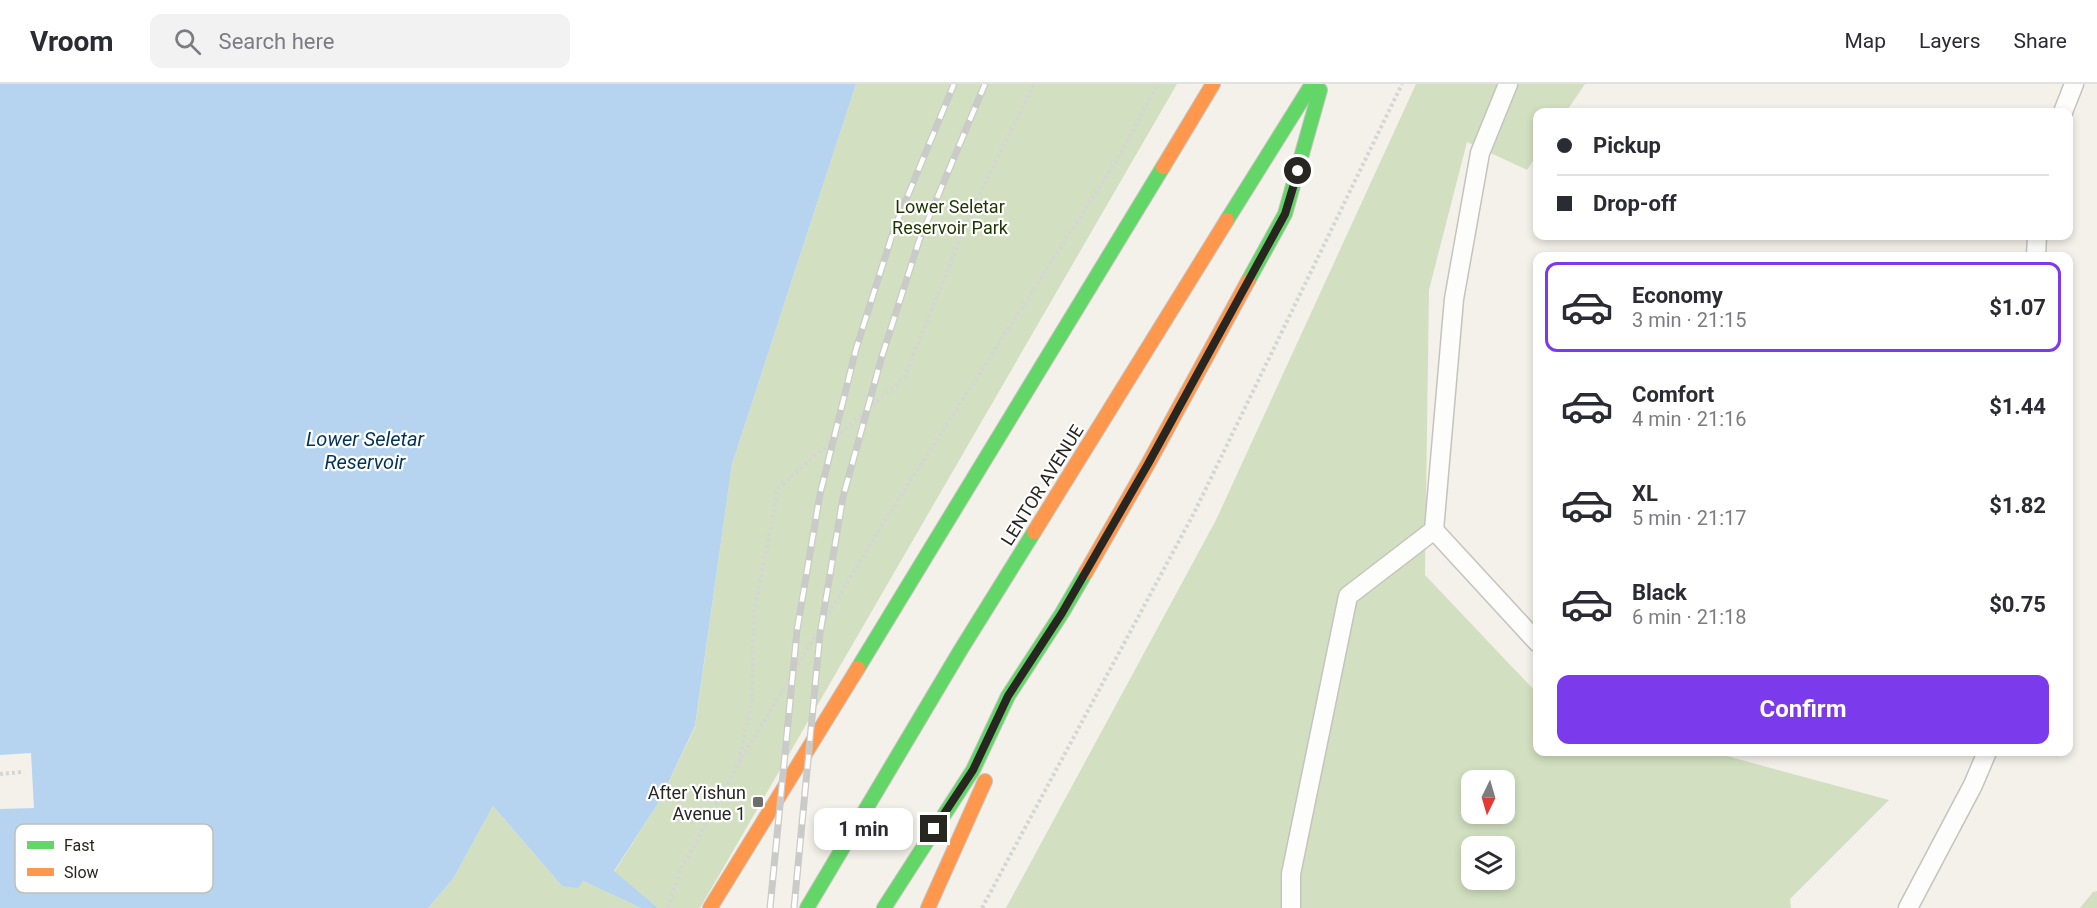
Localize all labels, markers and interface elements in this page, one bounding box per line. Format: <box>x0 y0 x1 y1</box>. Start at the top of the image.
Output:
search box <box>150 14 570 68</box>
text: Vroom <box>30 25 114 58</box>
icon: search <box>171 25 204 58</box>
text: Search here <box>219 29 334 54</box>
text: Map <box>1844 29 1886 53</box>
text: Layers <box>1919 29 1980 53</box>
text: Share <box>2013 29 2067 53</box>
text: Pickup <box>1593 133 1661 158</box>
route start <box>1284 157 1311 184</box>
text: Drop-off <box>1593 191 1677 216</box>
park label: Lower Seletar Reservoir Park <box>892 196 1009 238</box>
icon: car <box>1560 280 1614 334</box>
text: Economy <box>1632 283 1723 308</box>
text: $1.07 <box>1989 295 2046 320</box>
text: 3 min · 21:15 <box>1632 308 1747 332</box>
icon: car <box>1560 379 1614 433</box>
text: Comfort <box>1632 382 1714 407</box>
text: $1.44 <box>1989 394 2046 419</box>
text: 4 min · 21:16 <box>1632 407 1747 431</box>
street label: LENTOR AVENUE <box>996 421 1088 549</box>
water label: Lower Seletar Reservoir <box>306 427 425 474</box>
icon: car <box>1560 478 1614 532</box>
text: XL <box>1632 481 1658 506</box>
text: $1.82 <box>1989 493 2046 518</box>
text: 5 min · 21:17 <box>1632 506 1747 530</box>
icon: car <box>1560 577 1614 631</box>
text: Black <box>1632 580 1687 605</box>
text: $0.75 <box>1989 592 2046 617</box>
text: 6 min · 21:18 <box>1632 605 1747 629</box>
button: Confirm <box>1557 675 2049 744</box>
north arrow <box>1461 770 1515 824</box>
map controls <box>1461 770 1515 890</box>
place label: After Yishun Avenue 1 <box>648 782 746 824</box>
marker: After Yishun Avenue 1 <box>751 795 765 809</box>
callout: 1 min <box>814 808 913 850</box>
route end <box>920 815 947 842</box>
text: 1 min <box>838 817 889 841</box>
legend <box>15 824 213 893</box>
text: Fast <box>64 836 95 855</box>
button: layers <box>1461 836 1515 890</box>
text: Slow <box>64 863 99 882</box>

